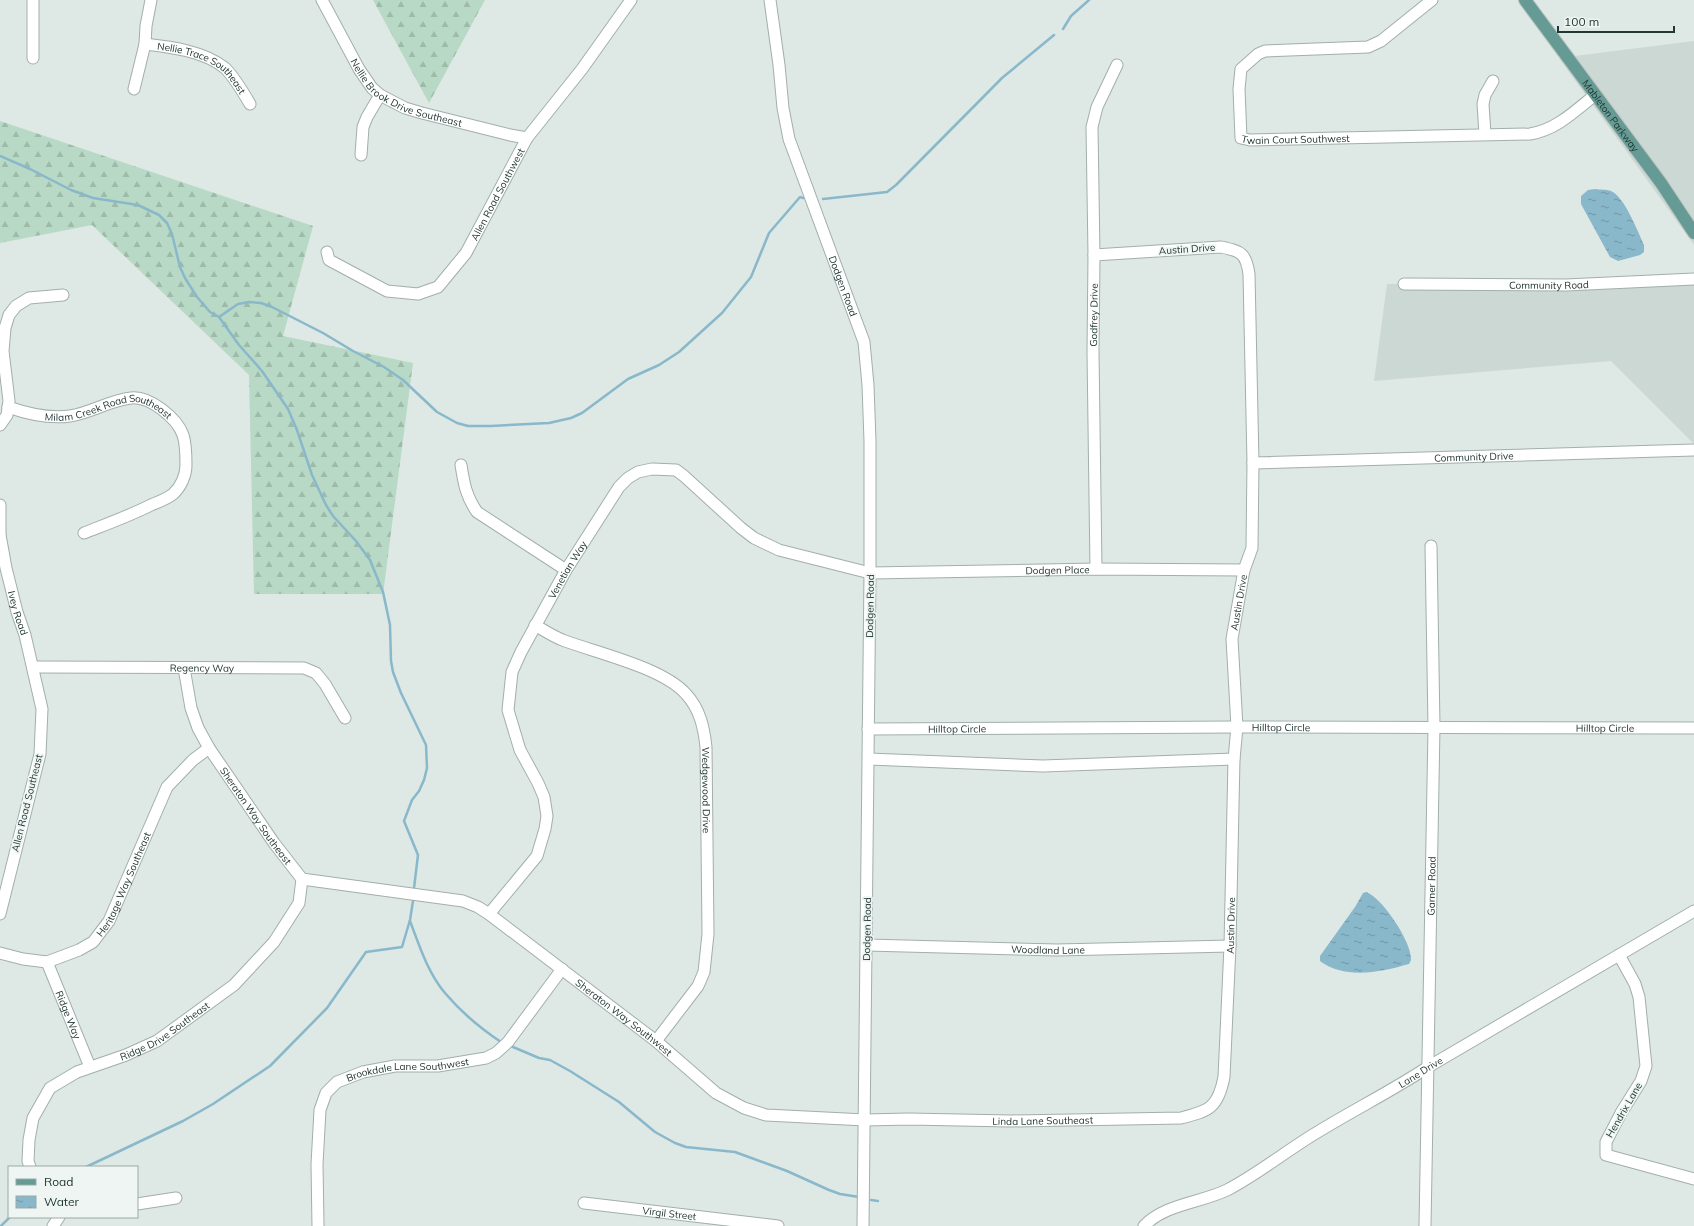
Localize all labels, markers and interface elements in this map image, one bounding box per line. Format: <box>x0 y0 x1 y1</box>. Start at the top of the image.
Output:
scale bar <box>1558 8 1674 34</box>
text: 100 m <box>1564 14 1599 29</box>
street label: Nellie Trace Southeast <box>156 39 249 97</box>
street label: Nellie Brook Drive Southeast <box>348 56 464 129</box>
street label: Mableton Parkway <box>1580 77 1642 155</box>
street label: Twain Court Southwest <box>1240 131 1350 147</box>
street label: Allen Road Southwest <box>467 145 527 243</box>
street label: Austin Drive <box>1158 241 1216 257</box>
street label: Dodgen Road <box>826 254 860 318</box>
street label: Community Road <box>1509 277 1589 292</box>
street label: Godfrey Drive <box>1087 283 1100 347</box>
text: Milam Creek Road Southeast <box>44 391 175 423</box>
street label: Milam Creek Road Southeast <box>40 410 174 426</box>
street label: Community Drive <box>1434 449 1514 464</box>
street label: Venetian Way <box>545 538 590 601</box>
street label: Dodgen Place <box>1025 563 1090 577</box>
street label: Austin Drive <box>1227 573 1250 631</box>
street label: Dodgen Road <box>863 574 877 638</box>
street label: Ivey Road <box>5 589 31 637</box>
street label: Regency Way <box>170 661 235 674</box>
street label: Hilltop Circle <box>1252 721 1310 734</box>
street label: Hilltop Circle <box>1576 721 1634 734</box>
street label: Hilltop Circle <box>928 722 986 735</box>
street label: Wedgewood Drive <box>699 747 713 833</box>
street label: Allen Road Southeast <box>9 752 46 853</box>
street label: Sheraton Way Southeast <box>217 764 295 867</box>
street label: Heritage Way Southeast <box>93 829 153 939</box>
street label: Garner Road <box>1424 856 1438 916</box>
street label: Dodgen Road <box>860 897 874 961</box>
street label: Austin Drive <box>1223 897 1238 954</box>
street label: Woodland Lane <box>1011 942 1085 957</box>
street label: Sheraton Way Southwest <box>573 976 675 1059</box>
street label: Ridge Way <box>53 989 85 1042</box>
street label: Ridge Drive Southeast <box>118 998 212 1063</box>
street label: Lane Drive <box>1396 1053 1445 1091</box>
street label: Brookdale Lane Southwest <box>344 1054 470 1084</box>
street label: Hendrix Lane <box>1603 1080 1645 1140</box>
street label: Linda Lane Southeast <box>992 1113 1094 1128</box>
legend <box>8 1166 138 1218</box>
text: Road <box>44 1174 73 1189</box>
text: Water <box>44 1194 80 1209</box>
street label: Virgil Street <box>642 1203 698 1223</box>

